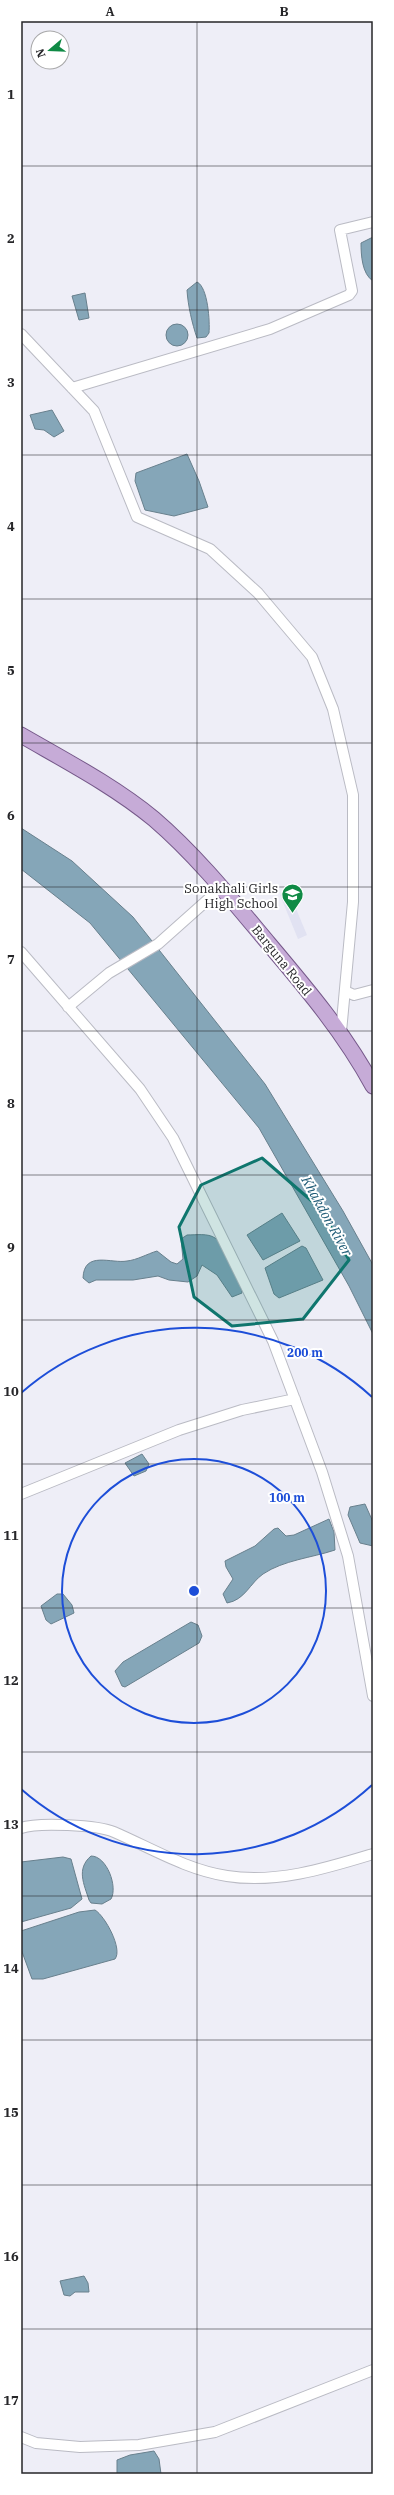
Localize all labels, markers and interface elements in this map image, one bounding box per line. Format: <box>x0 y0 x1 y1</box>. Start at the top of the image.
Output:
text: A <box>105 3 115 20</box>
text: B <box>279 3 289 20</box>
north arrow <box>30 30 70 70</box>
text: N <box>32 47 49 60</box>
text: 1 <box>7 86 15 103</box>
text: 2 <box>7 230 15 247</box>
text: 3 <box>7 374 15 391</box>
text: 4 <box>7 518 15 535</box>
text: 5 <box>7 662 15 679</box>
text: 6 <box>7 807 15 824</box>
place label: Sonakhali Girls High School <box>184 880 278 912</box>
school or university icon: Sonakhali Girls High School <box>280 882 306 915</box>
street label: Barguna Road <box>248 921 315 999</box>
text: 7 <box>7 951 15 968</box>
text: 8 <box>7 1095 15 1112</box>
water label: Khakdon River <box>297 1172 357 1260</box>
text: 9 <box>7 1239 15 1256</box>
text: 200 m <box>287 1345 323 1360</box>
text: 10 <box>3 1383 19 1400</box>
text: 100 m <box>269 1490 305 1505</box>
text: 11 <box>3 1527 19 1544</box>
centre of rings <box>187 1584 201 1598</box>
text: 12 <box>3 1672 19 1689</box>
text: 13 <box>3 1816 19 1833</box>
text: 14 <box>3 1960 19 1977</box>
text: 15 <box>3 2104 19 2121</box>
text: 16 <box>3 2248 19 2265</box>
text: 17 <box>3 2392 19 2409</box>

